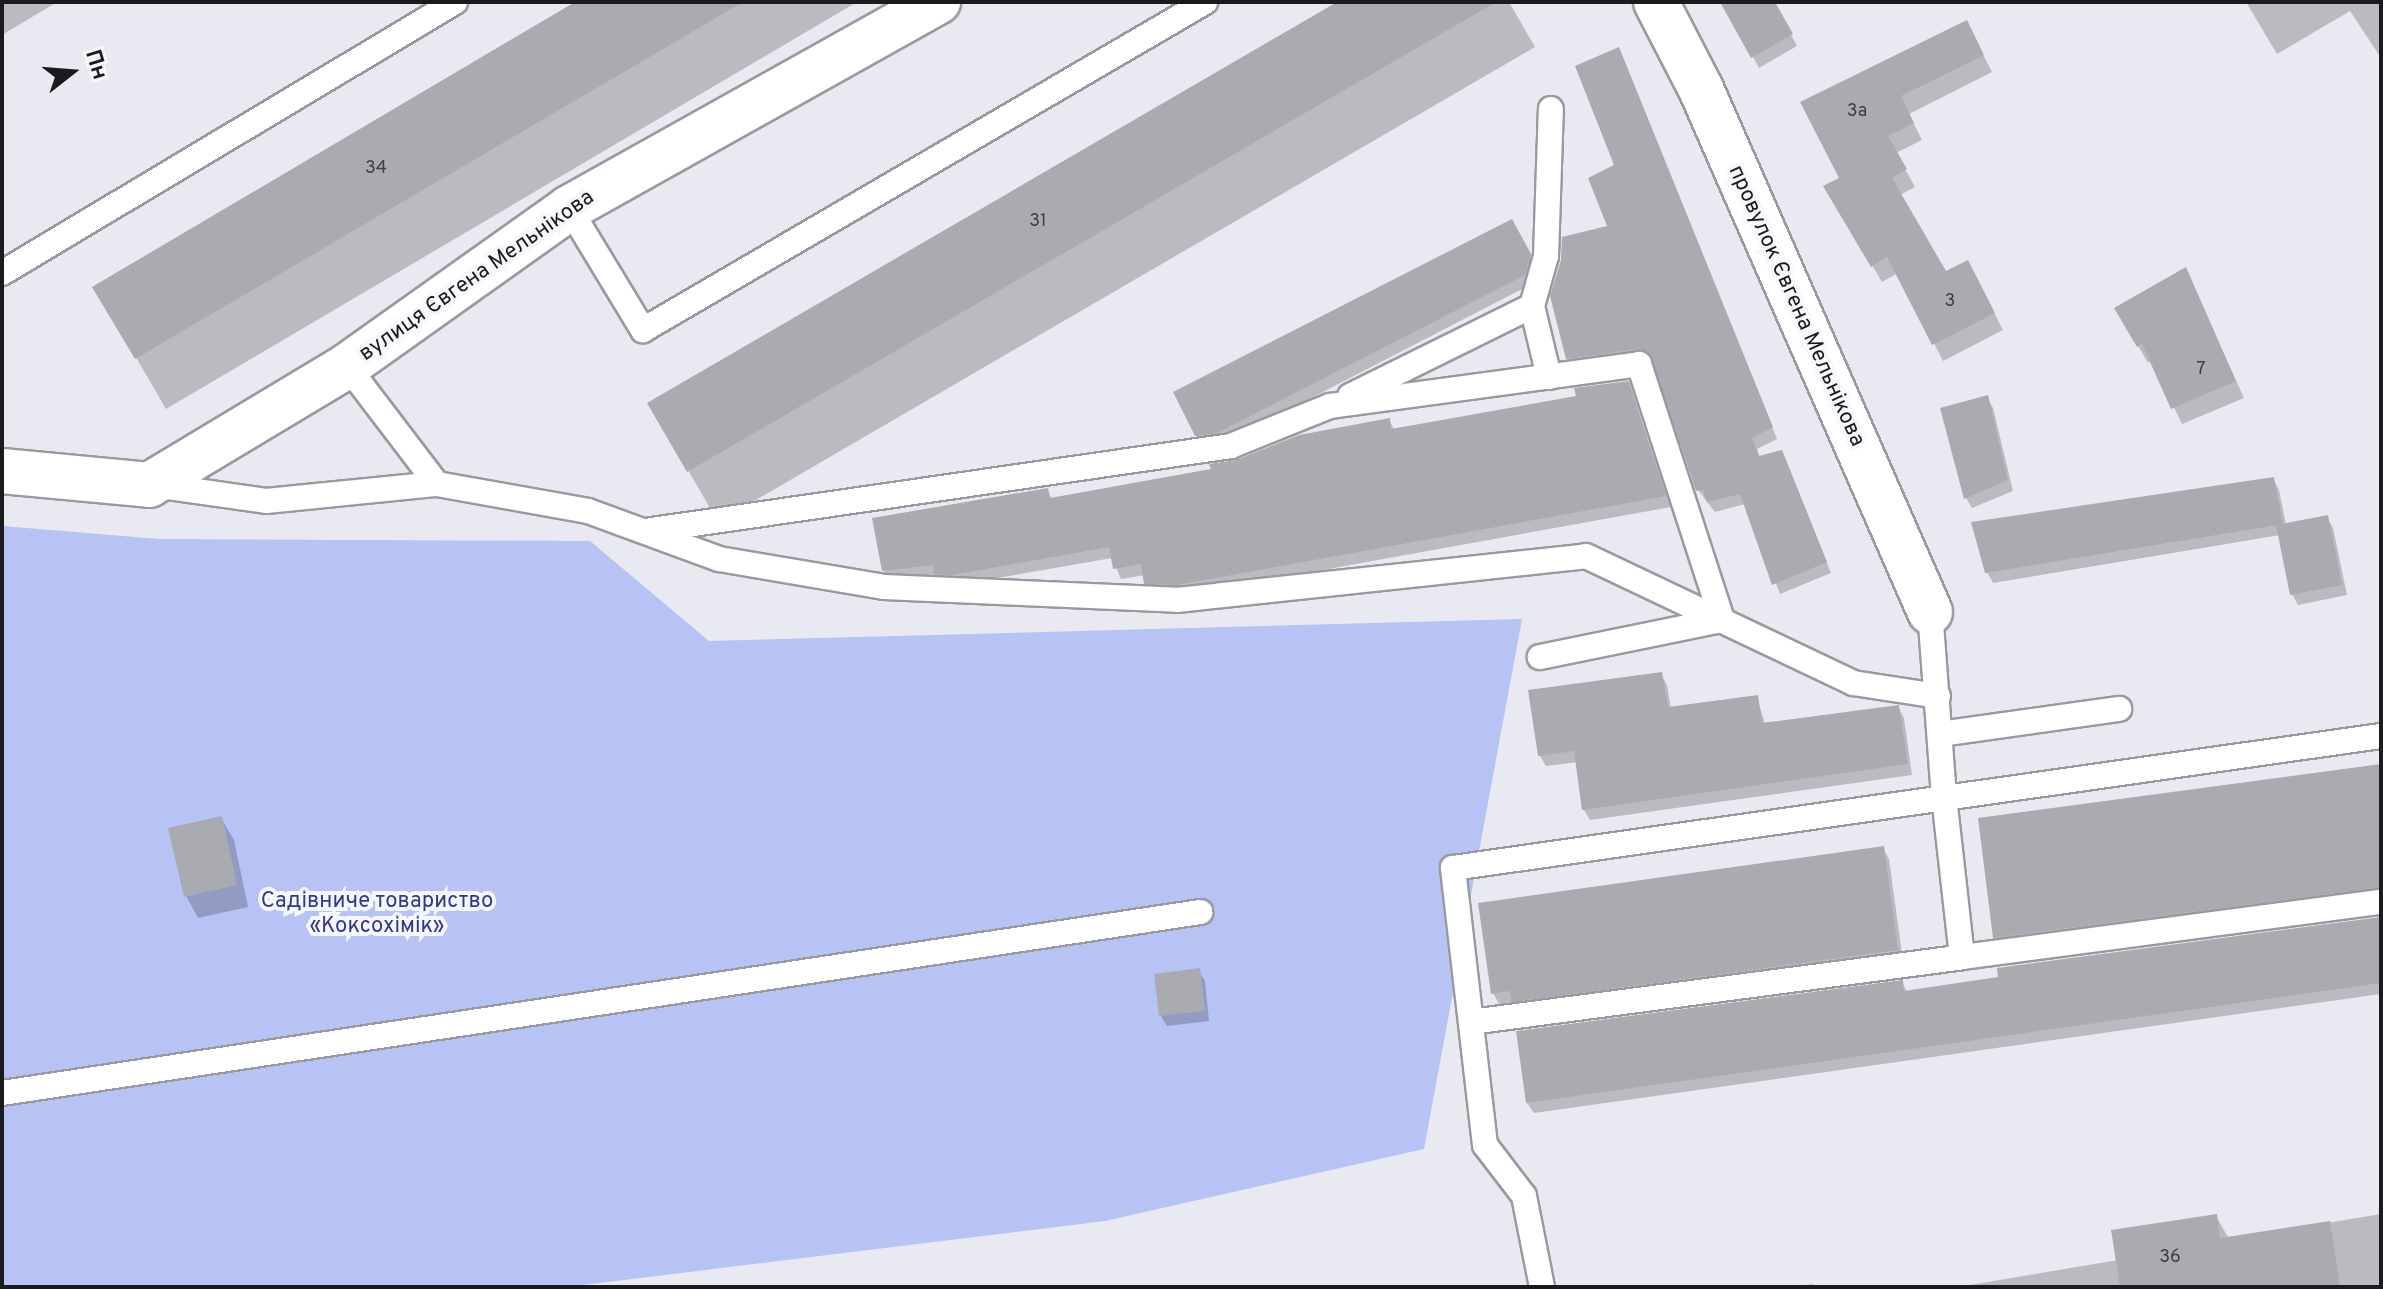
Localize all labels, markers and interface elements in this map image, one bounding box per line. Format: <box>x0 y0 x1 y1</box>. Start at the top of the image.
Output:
north arrow <box>32 32 112 112</box>
text: Пн <box>78 47 113 83</box>
house number: 3а <box>1847 101 1867 123</box>
house number: 34 <box>365 158 387 180</box>
street label: провулок Євгена Мельнікова <box>1722 161 1870 451</box>
street label: вулиця Євгена Мельнікова <box>354 185 600 367</box>
house number: 31 <box>1029 211 1047 233</box>
house number: 3 <box>1945 291 1955 313</box>
house number: 7 <box>2196 359 2206 381</box>
park label: Садівниче товариство «Коксохімік» <box>261 888 493 940</box>
house number: 36 <box>2159 1247 2181 1269</box>

